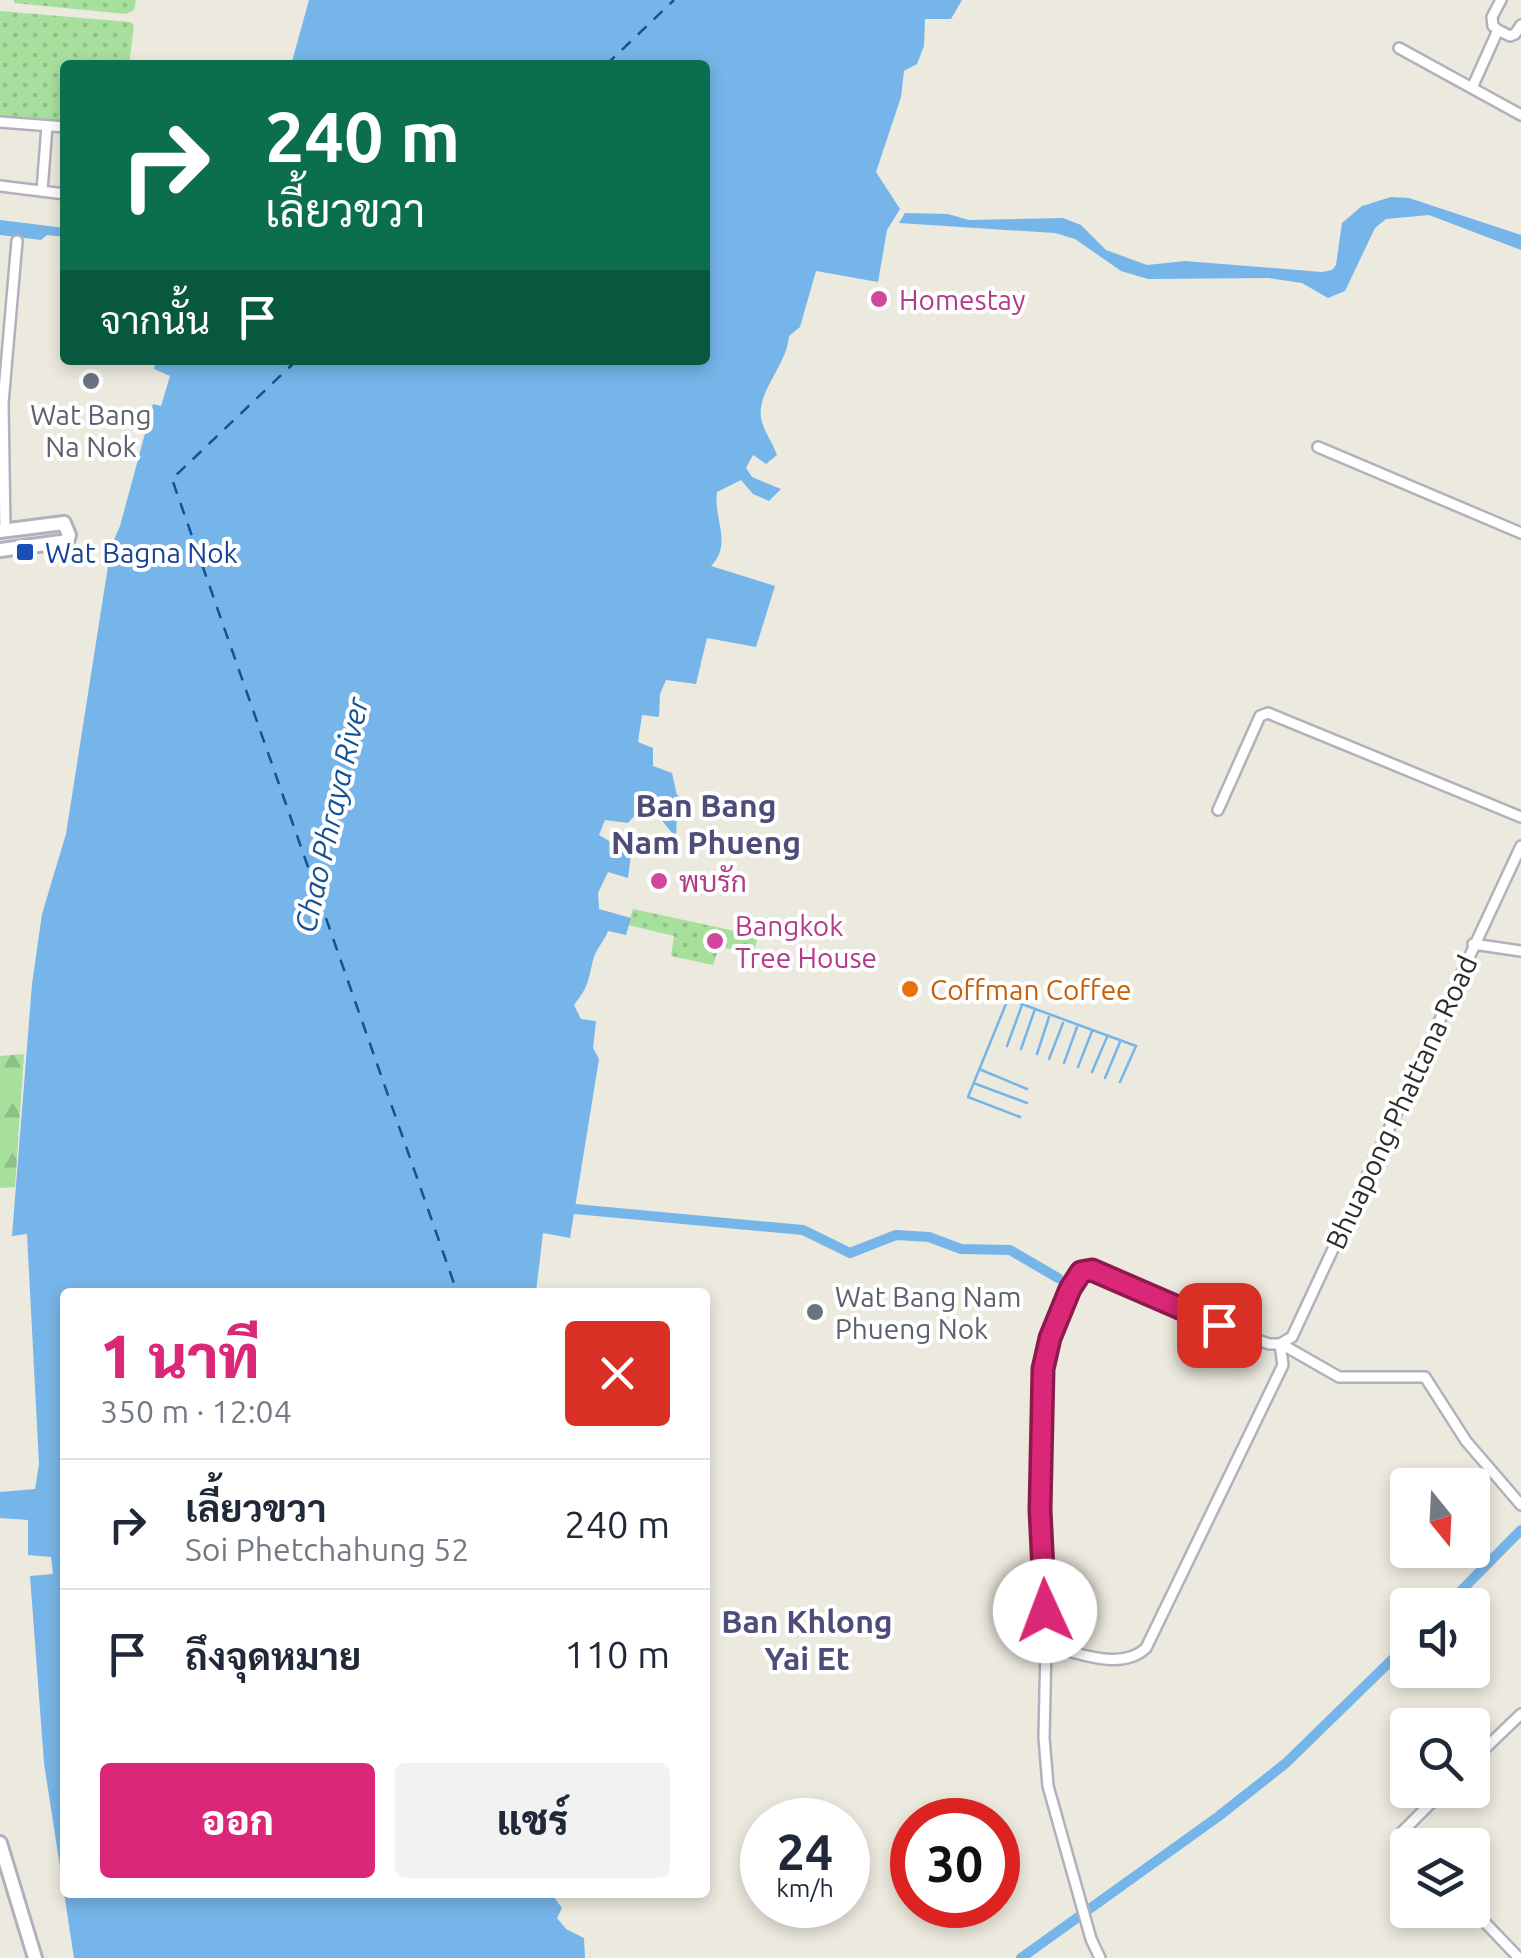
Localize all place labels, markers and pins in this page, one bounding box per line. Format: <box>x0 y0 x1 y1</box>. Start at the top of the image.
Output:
place label: Homestay <box>899 284 1025 315</box>
marker: Homestay <box>868 288 890 310</box>
marker: Wat Bang Na Nok <box>80 370 102 392</box>
place label: Wat Bang Na Nok <box>30 399 152 462</box>
place label: Wat Bagna Nok <box>45 537 238 568</box>
marker: Wat Bagna Nok <box>14 541 36 563</box>
place label: พบรัก <box>679 864 747 897</box>
marker: พบรัก <box>648 870 670 892</box>
place label: Bangkok Tree House <box>735 910 877 973</box>
marker: Bangkok Tree House <box>704 930 726 952</box>
place label: Coffman Coffee <box>930 974 1132 1005</box>
marker: Coffman Coffee <box>899 978 921 1000</box>
place label: Wat Bang Nam Phueng Nok <box>835 1281 1021 1344</box>
pin <box>1177 1283 1262 1368</box>
marker: Wat Bang Nam Phueng Nok <box>804 1301 826 1323</box>

